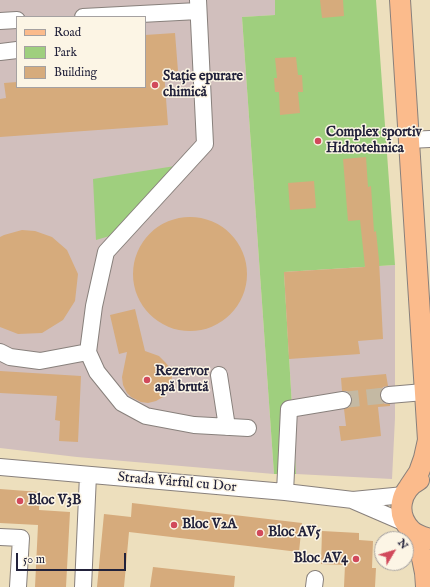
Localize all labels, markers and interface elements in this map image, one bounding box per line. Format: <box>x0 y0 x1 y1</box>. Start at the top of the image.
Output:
legend <box>16 16 146 88</box>
text: Road <box>54 25 81 40</box>
text: Park <box>54 45 77 60</box>
text: Building <box>54 65 97 80</box>
place label: Stație epurare chimică <box>163 69 243 102</box>
marker: Stație epurare chimică <box>150 80 160 90</box>
place label: Complex sportiv Hidrotehnica <box>326 125 422 158</box>
marker: Complex sportiv Hidrotehnica <box>313 136 323 146</box>
place label: Rezervor apă brută <box>155 364 209 396</box>
marker: Rezervor apă brută <box>142 375 152 385</box>
street label: Strada Vârful cu Dor <box>117 469 237 497</box>
place label: Bloc V3B <box>28 493 81 509</box>
marker: Bloc V3B <box>15 496 25 506</box>
place label: Bloc V2A <box>182 517 237 533</box>
marker: Bloc V2A <box>169 520 179 530</box>
place label: Bloc AV5 <box>268 525 321 541</box>
marker: Bloc AV5 <box>255 528 265 538</box>
north arrow <box>374 531 414 571</box>
text: N <box>394 536 411 552</box>
scale bar <box>18 545 128 571</box>
place label: Bloc AV4 <box>294 551 348 567</box>
text: 50 m <box>23 552 45 567</box>
marker: Bloc AV4 <box>351 554 361 564</box>

